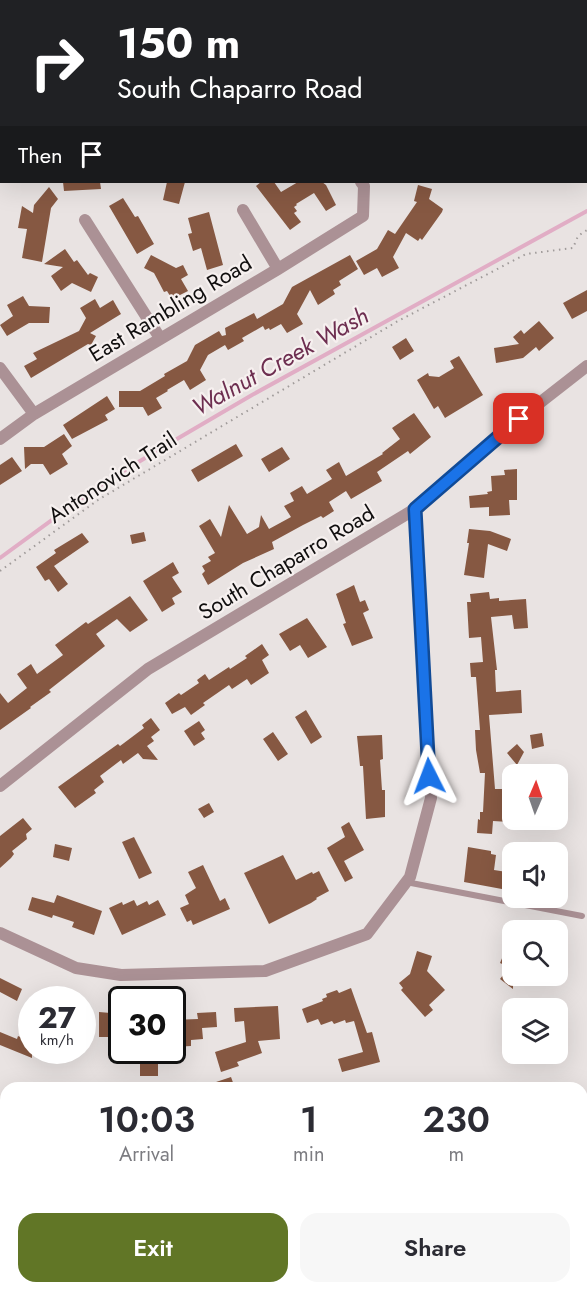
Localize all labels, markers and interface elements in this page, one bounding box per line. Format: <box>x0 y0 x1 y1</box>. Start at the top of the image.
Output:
text: 150 m <box>117 13 240 74</box>
icon: right <box>18 24 96 102</box>
text: South Chaparro Road <box>117 69 363 108</box>
icon: arrive <box>75 138 108 171</box>
text: Then <box>18 139 63 171</box>
street label: East Rambling Road <box>82 247 258 369</box>
water label: Walnut Creek Wash <box>185 298 375 424</box>
pin <box>493 393 544 444</box>
icon: arrive <box>502 402 535 435</box>
street label: Antonovich Trail <box>41 423 183 531</box>
street label: South Chaparro Road <box>192 497 380 627</box>
position arrow <box>397 744 461 808</box>
north arrow <box>502 764 568 830</box>
map controls <box>502 764 568 1064</box>
button: sound <box>502 842 568 908</box>
button: search <box>502 920 568 986</box>
speed limit sign: 30 <box>108 986 186 1064</box>
text: 27 <box>38 996 76 1039</box>
button: layers <box>502 998 568 1064</box>
text: km/h <box>40 1029 74 1051</box>
text: 10:03 <box>98 1093 195 1145</box>
text: 1 <box>300 1093 318 1145</box>
text: 230 <box>423 1093 490 1145</box>
text: Arrival <box>119 1140 174 1169</box>
text: min <box>293 1140 324 1169</box>
text: m <box>448 1140 464 1169</box>
button: Exit <box>18 1213 288 1282</box>
button: Share <box>300 1213 570 1282</box>

